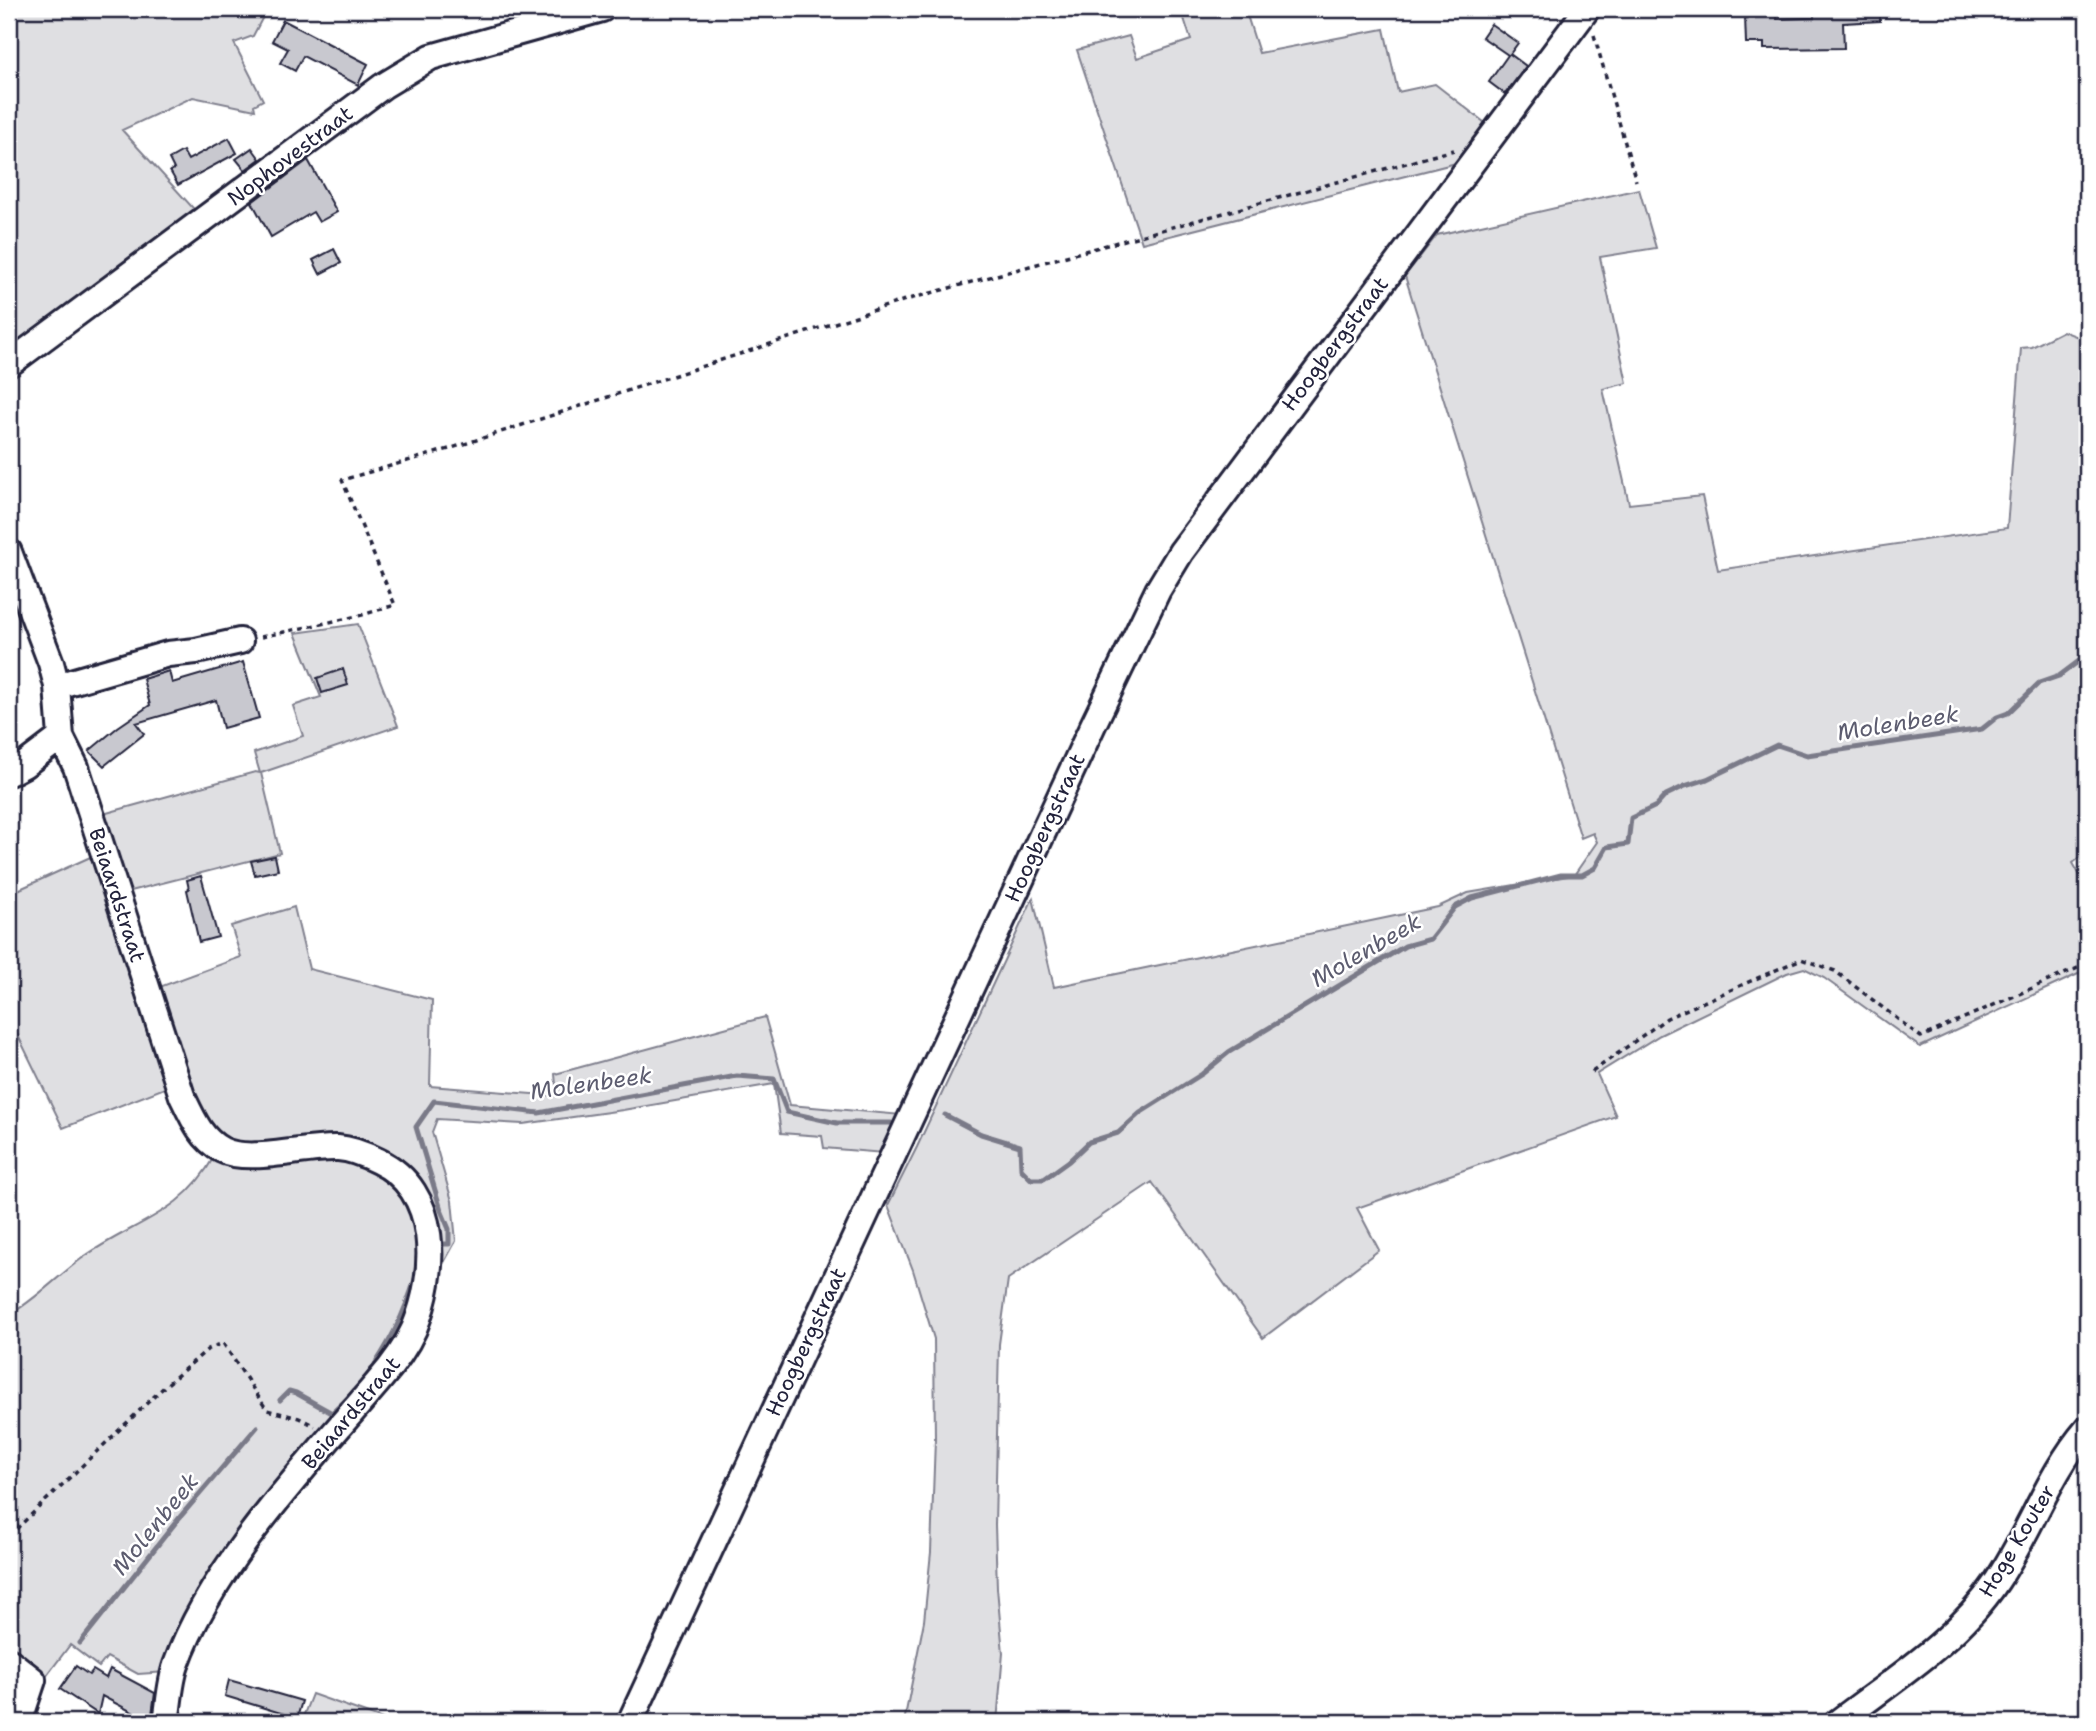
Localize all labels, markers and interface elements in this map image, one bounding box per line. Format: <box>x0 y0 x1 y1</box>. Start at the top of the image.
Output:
street label: Nophovestraat <box>222 100 358 212</box>
street label: Hoogbergstraat <box>1275 271 1395 417</box>
water label: Molenbeek <box>1835 699 1961 747</box>
street label: Hoogbergstraat <box>998 749 1092 907</box>
street label: Beiaardstraat <box>82 824 152 966</box>
water label: Molenbeek <box>1305 906 1427 994</box>
water label: Molenbeek <box>528 1060 654 1106</box>
street label: Hoogbergstraat <box>759 1263 853 1421</box>
street label: Beiaardstraat <box>295 1350 407 1476</box>
water label: Molenbeek <box>105 1467 205 1581</box>
street label: Hoge Kouter <box>1972 1479 2062 1603</box>

